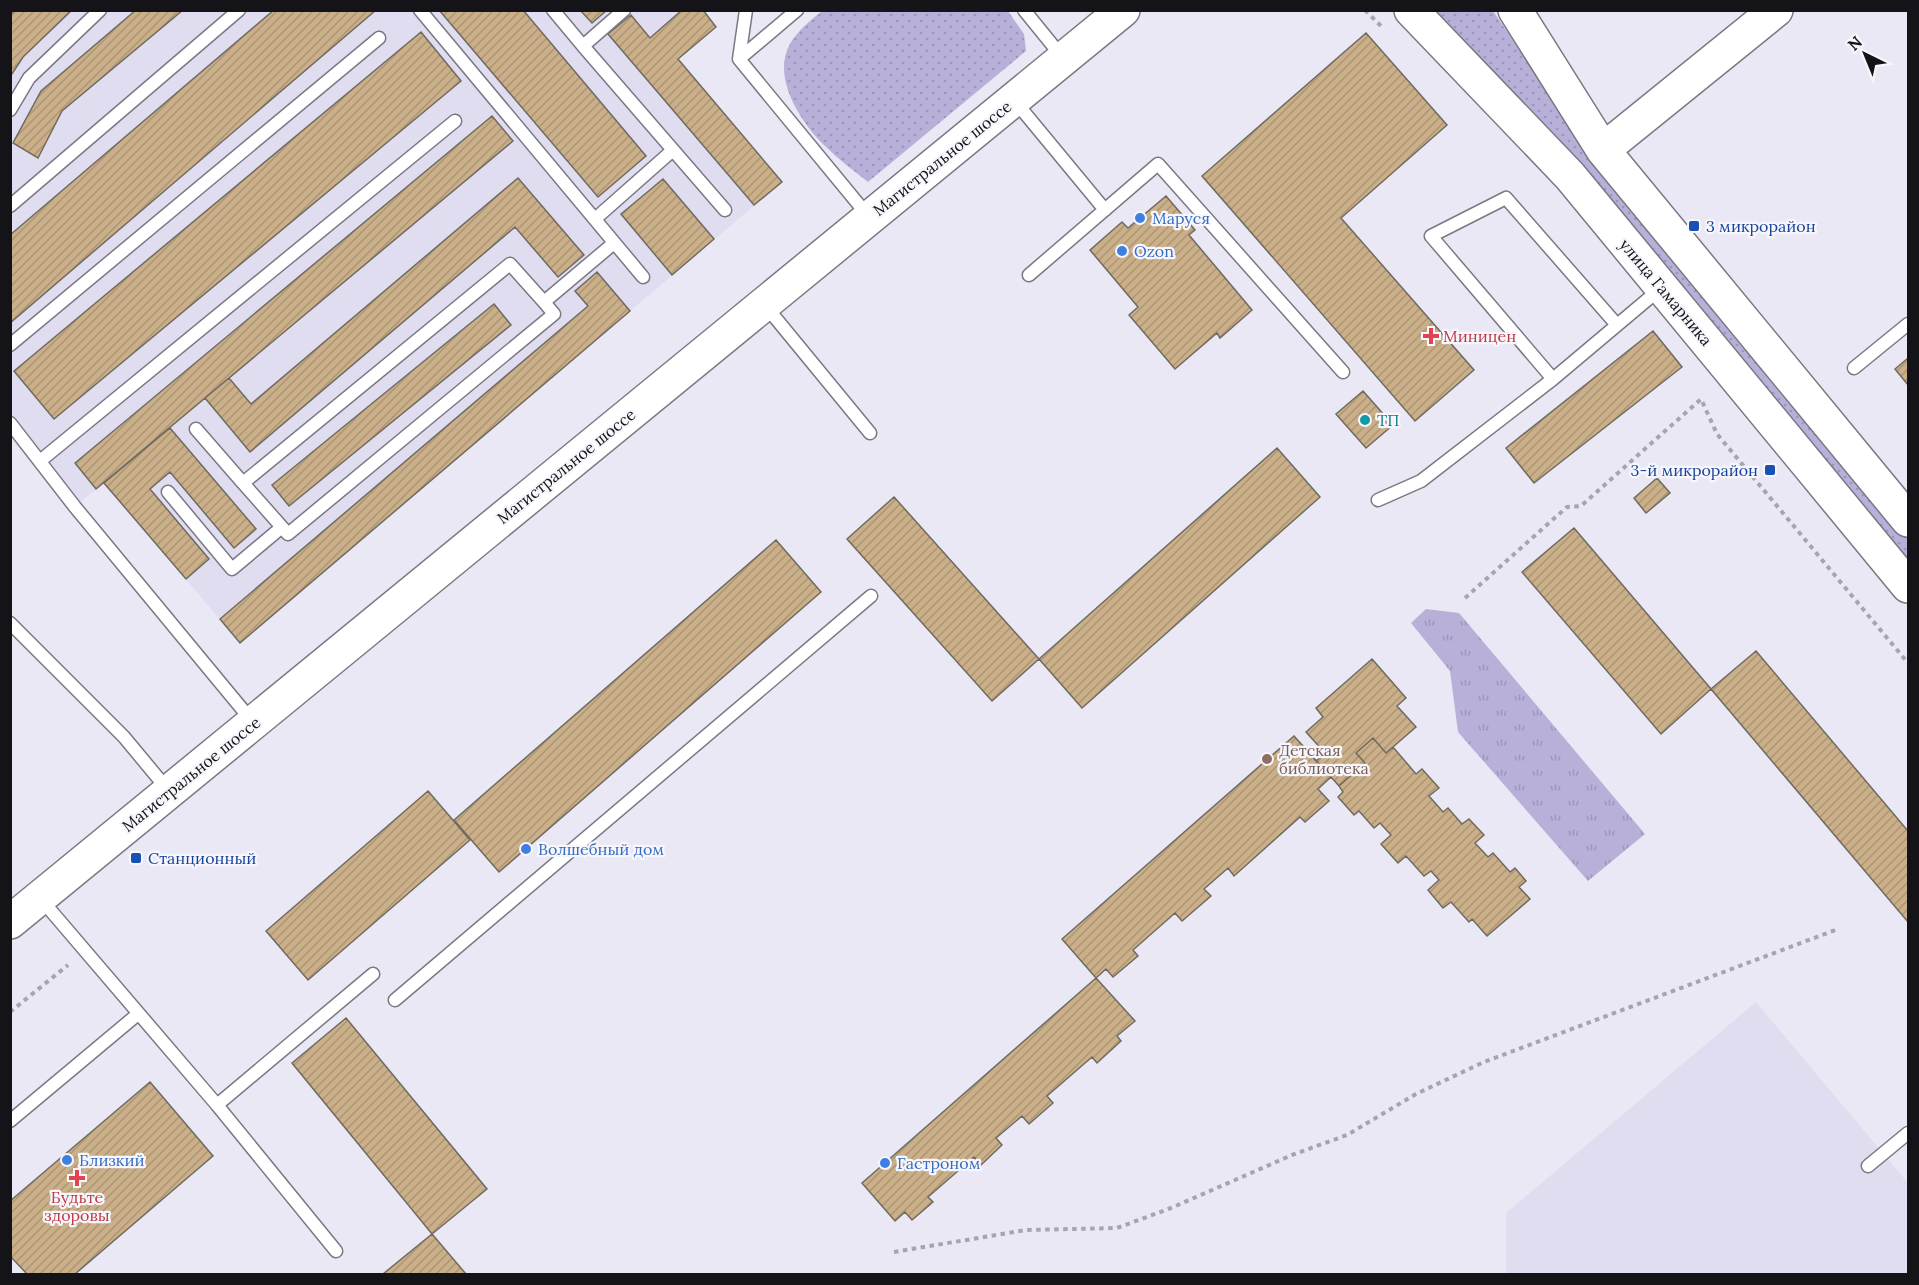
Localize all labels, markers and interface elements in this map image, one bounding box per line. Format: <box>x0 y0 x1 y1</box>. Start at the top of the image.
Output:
north arrow <box>1835 24 1895 84</box>
text: N <box>1843 31 1866 55</box>
street label: Магистральное шоссе <box>869 96 1015 220</box>
place label: Маруся <box>1152 208 1210 228</box>
marker: Маруся <box>1133 211 1147 225</box>
place label: 3 микрорайон <box>1706 216 1816 236</box>
marker: 3 микрорайон <box>1687 219 1701 233</box>
street label: улица Гамарника <box>1615 234 1717 350</box>
place label: Ozon <box>1134 241 1174 261</box>
marker: Ozon <box>1115 244 1129 258</box>
place label: Миницен <box>1443 326 1516 346</box>
marker: Миницен <box>1424 329 1438 343</box>
street label: Магистральное шоссе <box>493 404 639 528</box>
place label: ТП <box>1377 410 1399 430</box>
marker: ТП <box>1358 413 1372 427</box>
place label: 3-й микрорайон <box>1631 460 1758 480</box>
marker: 3-й микрорайон <box>1763 463 1777 477</box>
street label: Магистральное шоссе <box>118 712 264 836</box>
place label: Детская библиотека <box>1279 740 1369 778</box>
marker: Детская библиотека <box>1260 752 1274 766</box>
place label: Волшебный дом <box>538 839 664 859</box>
marker: Волшебный дом <box>519 842 533 856</box>
place label: Станционный <box>148 848 256 868</box>
marker: Станционный <box>129 851 143 865</box>
place label: Близкий <box>79 1150 144 1170</box>
marker: Близкий <box>60 1153 74 1167</box>
place label: Гастроном <box>897 1153 981 1173</box>
marker: Гастроном <box>878 1156 892 1170</box>
marker: Будьте здоровы <box>70 1171 84 1185</box>
place label: Будьте здоровы <box>44 1187 110 1225</box>

